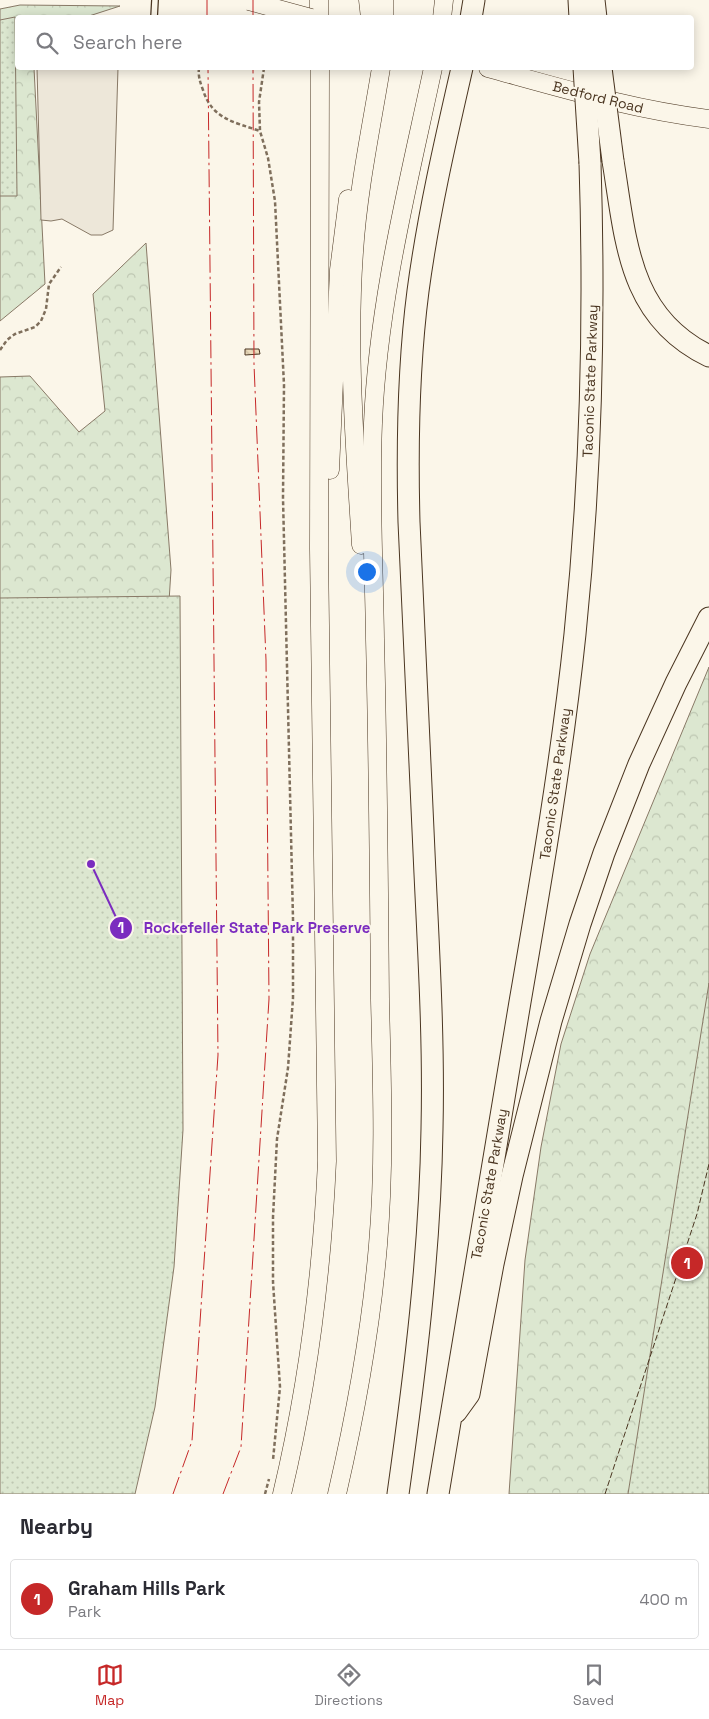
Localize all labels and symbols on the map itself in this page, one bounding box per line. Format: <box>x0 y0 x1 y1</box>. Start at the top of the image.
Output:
street label: Bedford Road <box>551 77 645 117</box>
street label: Taconic State Parkway <box>578 304 602 458</box>
your location <box>354 559 380 585</box>
street label: Taconic State Parkway <box>535 707 575 861</box>
callout: Rockefeller State Park Preserve <box>109 913 380 943</box>
text: 1 <box>118 918 124 937</box>
text: Rockefeller State Park Preserve <box>144 918 371 937</box>
street label: Taconic State Parkway <box>467 1107 511 1261</box>
pin: 1 <box>671 1244 703 1282</box>

